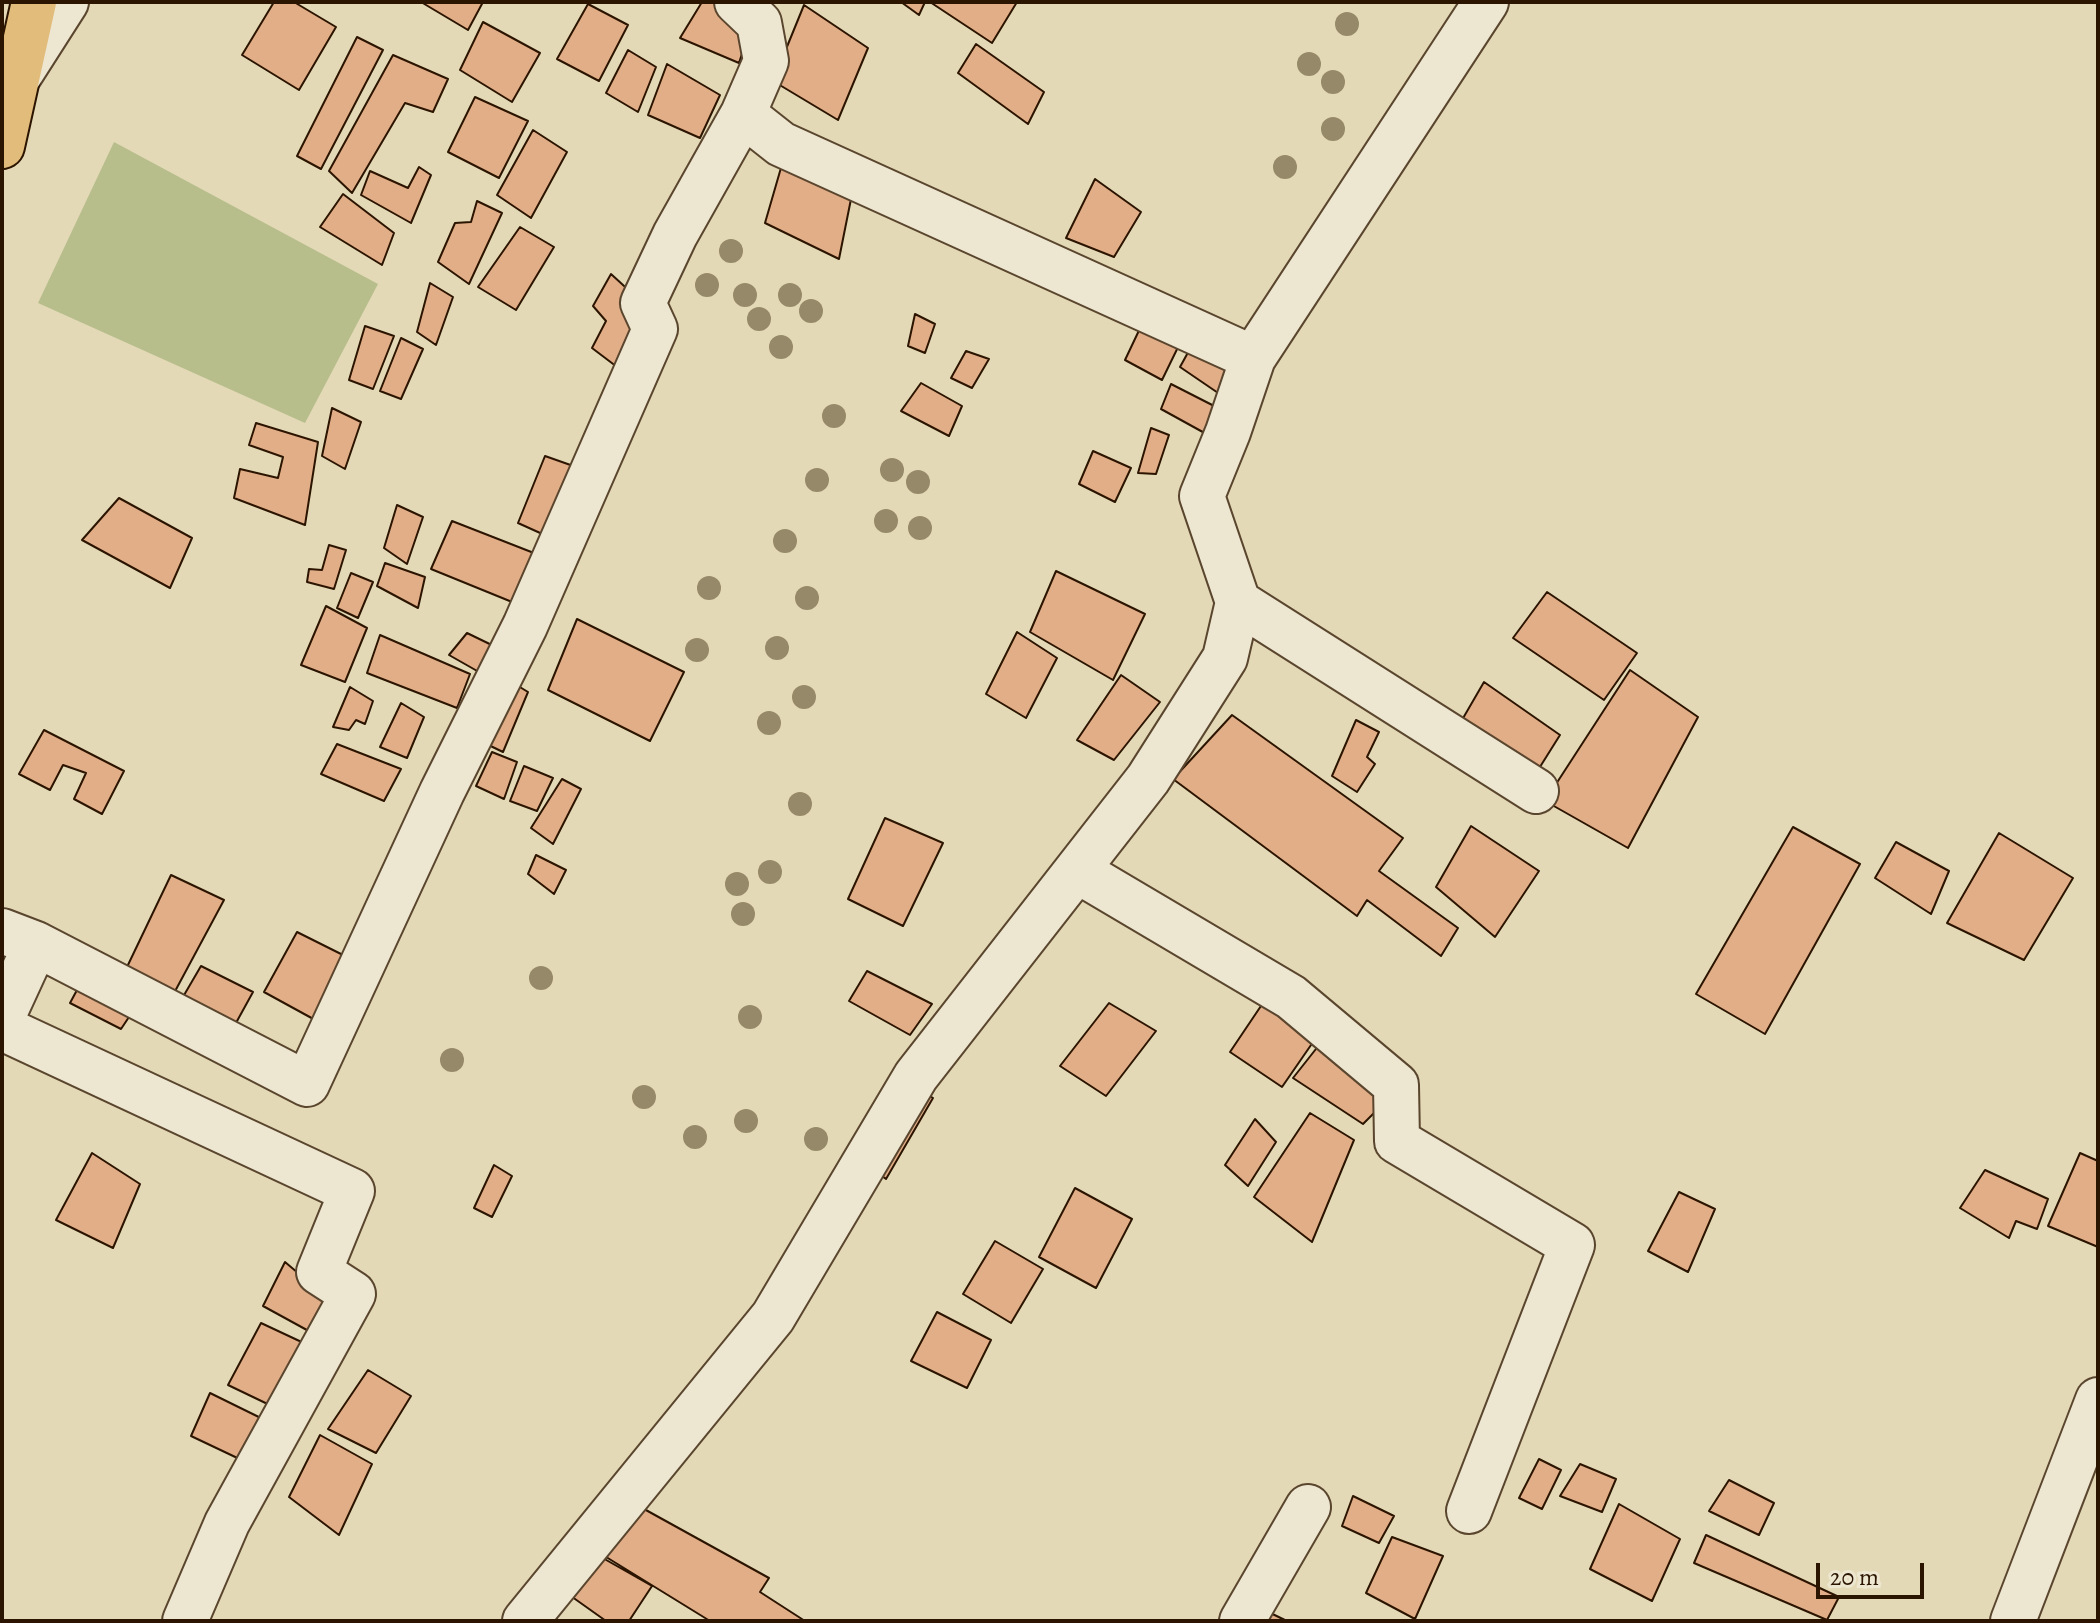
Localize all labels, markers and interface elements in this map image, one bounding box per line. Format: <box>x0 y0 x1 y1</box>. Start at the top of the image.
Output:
scale bar <box>1820 1547 1928 1597</box>
text: 20 m <box>1830 1561 1879 1593</box>

